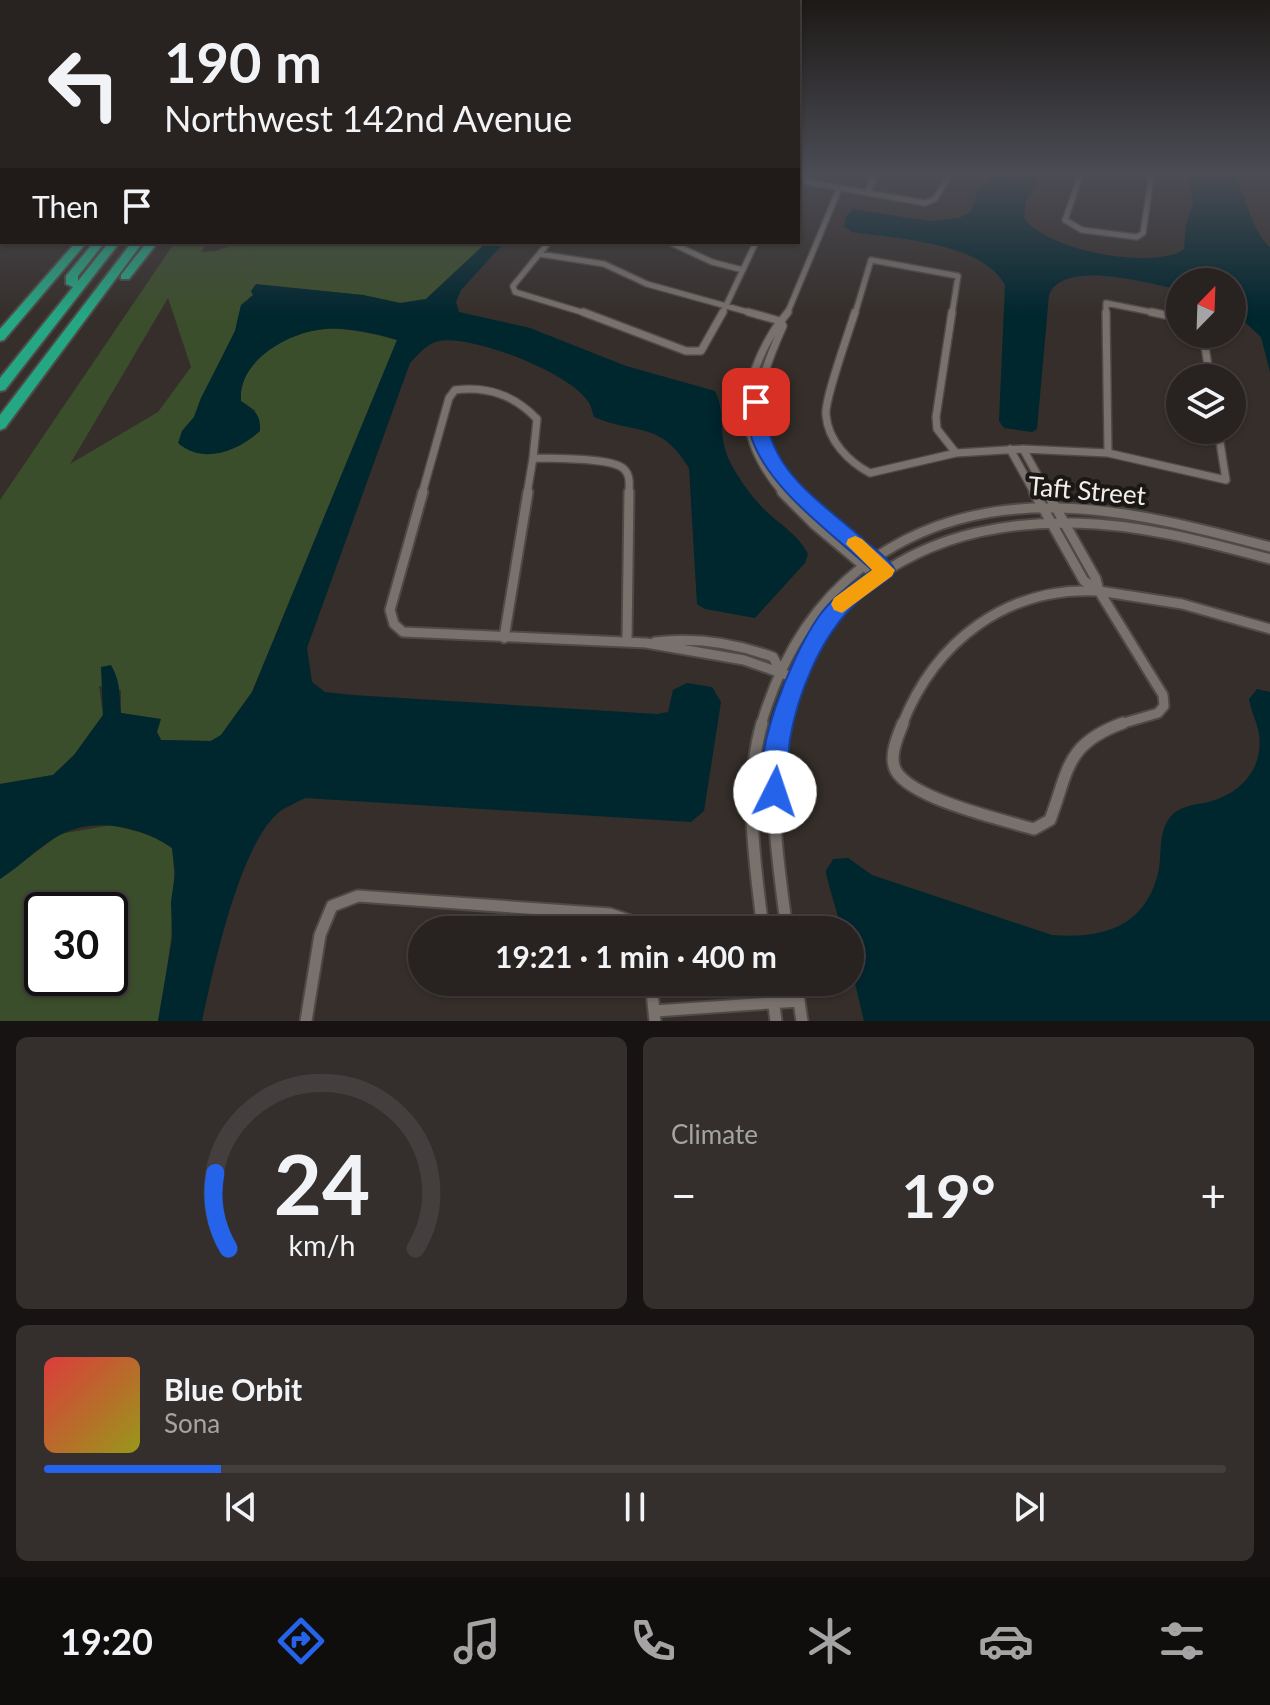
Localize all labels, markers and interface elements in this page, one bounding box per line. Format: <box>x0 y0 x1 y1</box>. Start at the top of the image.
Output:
text: 190 m <box>164 28 322 95</box>
icon: left <box>32 32 136 136</box>
text: Northwest 142nd Avenue <box>164 96 572 140</box>
icon: arrive <box>115 184 159 228</box>
text: Then <box>32 188 99 224</box>
north arrow <box>1166 268 1246 348</box>
map controls <box>1166 268 1246 444</box>
button: layers <box>1166 364 1246 444</box>
pin <box>722 368 790 436</box>
icon: arrive <box>734 380 778 424</box>
street label: Taft Street <box>1027 469 1148 511</box>
position arrow <box>733 750 817 834</box>
speed limit sign: 30 <box>24 892 128 996</box>
text: 19:21 · 1 min · 400 m <box>495 938 777 974</box>
text: Climate <box>671 1118 758 1150</box>
text: 24 <box>273 1133 370 1233</box>
text: 19° <box>901 1159 996 1231</box>
text: − <box>671 1169 697 1221</box>
text: + <box>1200 1169 1226 1221</box>
text: km/h <box>288 1228 355 1262</box>
text: Blue Orbit <box>164 1371 302 1407</box>
text: Sona <box>164 1407 220 1439</box>
icon: previous <box>219 1485 263 1529</box>
icon: pause <box>613 1485 657 1529</box>
icon: next <box>1007 1485 1051 1529</box>
icon: directions <box>273 1613 329 1669</box>
icon: music <box>449 1613 505 1669</box>
icon: phone <box>625 1613 681 1669</box>
icon: climate <box>802 1613 858 1669</box>
icon: car <box>978 1613 1034 1669</box>
icon: filters <box>1154 1613 1210 1669</box>
text: 19:20 <box>60 1619 153 1663</box>

